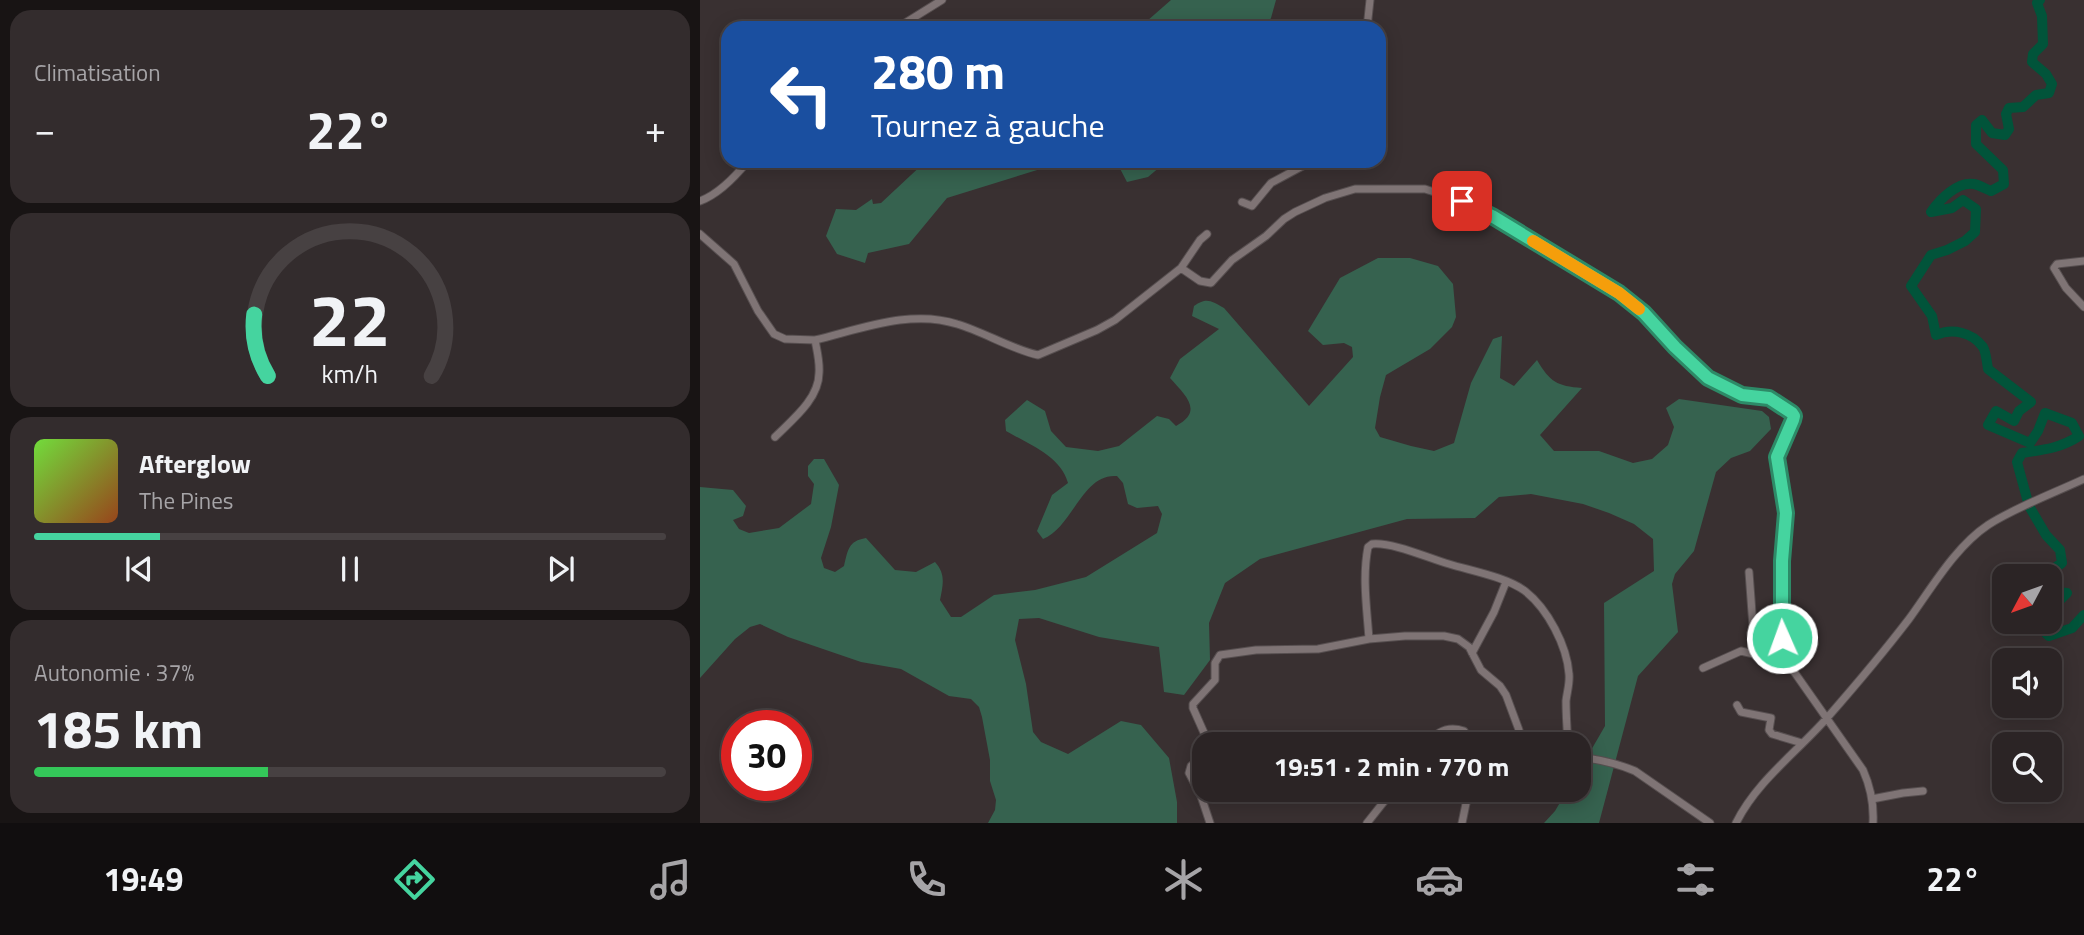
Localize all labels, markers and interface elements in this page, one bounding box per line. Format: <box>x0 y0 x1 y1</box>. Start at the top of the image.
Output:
text: 280 m <box>871 33 1005 108</box>
icon: left <box>756 49 847 140</box>
text: Climatisation <box>34 55 161 90</box>
text: 22° <box>306 90 394 169</box>
text: − <box>34 100 55 158</box>
text: + <box>645 100 666 158</box>
text: Tournez à gauche <box>871 101 1105 149</box>
pin <box>1432 171 1492 231</box>
icon: arrive <box>1443 182 1481 220</box>
text: 22 <box>309 264 391 374</box>
text: km/h <box>322 355 378 393</box>
text: Afterglow <box>139 444 251 483</box>
text: The Pines <box>139 483 233 518</box>
icon: previous <box>120 550 158 588</box>
icon: pause <box>331 550 369 588</box>
icon: next <box>542 550 580 588</box>
north arrow <box>1992 564 2062 634</box>
map controls <box>1992 564 2062 802</box>
position arrow <box>1745 601 1819 675</box>
button: sound <box>1992 648 2062 718</box>
text: Autonomie · 37% <box>34 655 194 690</box>
text: 185 km <box>34 689 203 768</box>
speed limit sign: 30 <box>721 710 812 801</box>
button: search <box>1992 732 2062 802</box>
text: 19:51 · 2 min · 770 m <box>1274 747 1509 786</box>
text: 19:49 <box>104 855 183 903</box>
icon: directions <box>390 855 439 904</box>
icon: music <box>646 855 695 904</box>
icon: phone <box>902 855 951 904</box>
icon: climate <box>1159 855 1208 904</box>
icon: car <box>1415 855 1464 904</box>
icon: filters <box>1671 855 1720 904</box>
text: 22° <box>1927 855 1980 903</box>

